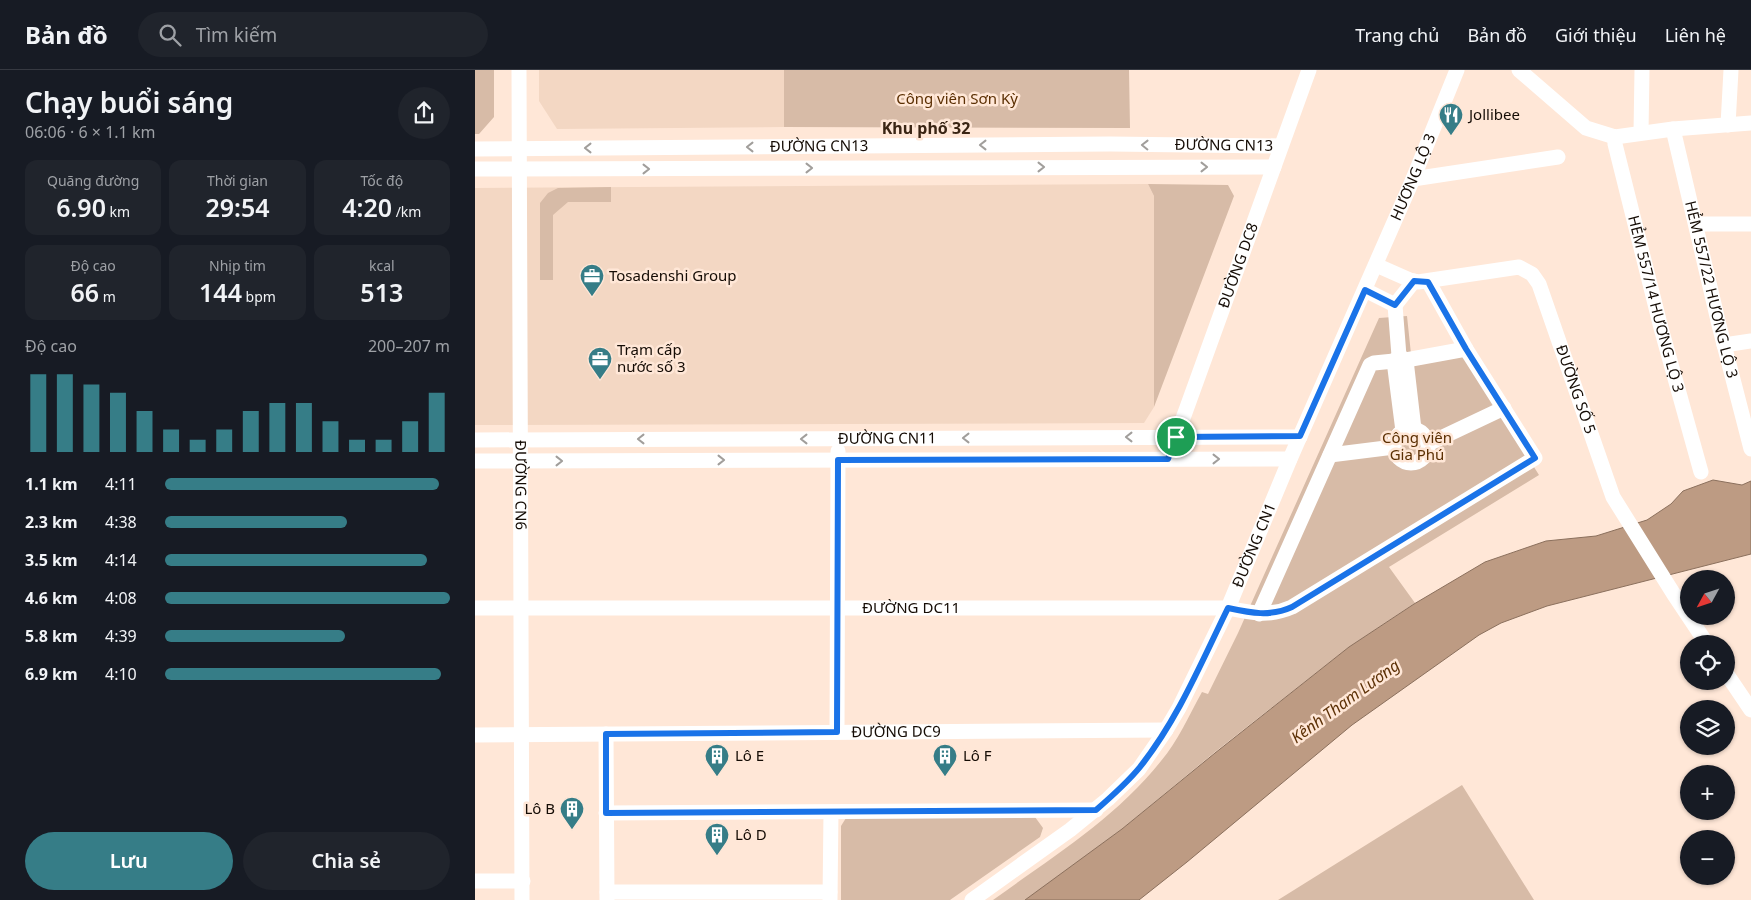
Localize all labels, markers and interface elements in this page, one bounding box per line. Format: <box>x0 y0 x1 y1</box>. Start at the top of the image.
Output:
search box <box>138 12 488 57</box>
text: Bản đồ <box>25 18 108 51</box>
icon: search <box>156 21 184 49</box>
text: Tìm kiếm <box>196 22 277 48</box>
text: Trang chủ <box>1355 23 1439 47</box>
text: Bản đồ <box>1467 23 1527 47</box>
text: Giới thiệu <box>1555 23 1637 47</box>
text: Liên hệ <box>1665 23 1726 47</box>
text: Chạy buổi sáng <box>25 83 233 121</box>
button: share <box>398 87 450 139</box>
park label: Công viên Sơn Kỳ <box>896 88 1018 108</box>
restaurant icon: Jollibee <box>1438 102 1464 136</box>
place label: Jollibee <box>1467 104 1520 124</box>
district label: Khu phố 32 <box>882 117 970 139</box>
text: 06:06 · 6 × 1.1 km <box>25 121 155 143</box>
street label: HƯƠNG LỘ 3 <box>1385 130 1439 223</box>
street label: ĐƯỜNG CN13 <box>1175 134 1273 155</box>
street label: ĐƯỜNG CN13 <box>770 135 868 156</box>
one-way arrow <box>1141 139 1149 150</box>
one-way arrow <box>978 140 986 150</box>
one-way arrow <box>746 142 754 152</box>
one-way arrow <box>583 143 591 153</box>
one-way arrow <box>1038 162 1045 172</box>
one-way arrow <box>1200 162 1208 172</box>
one-way arrow <box>805 163 813 173</box>
one-way arrow <box>642 164 650 174</box>
text: Quãng đường <box>47 171 139 190</box>
text: Thời gian <box>207 171 268 190</box>
text: Tốc độ <box>360 171 403 190</box>
text: 6.90 <box>56 190 106 224</box>
text: 29:54 <box>205 190 270 224</box>
text: 4:20 <box>342 190 392 224</box>
street label: HẺM 557/22 HƯƠNG LỘ 3 <box>1681 199 1743 380</box>
text: km <box>106 202 130 221</box>
text: /km <box>392 202 421 221</box>
street label: HẺM 557/14 HƯƠNG LỘ 3 <box>1624 213 1689 394</box>
street label: ĐƯỜNG DC8 <box>1213 220 1262 311</box>
text: Độ cao <box>70 256 116 275</box>
text: Nhịp tim <box>209 256 266 275</box>
text: kcal <box>369 256 395 275</box>
office icon: Tosadenshi Group <box>579 263 605 297</box>
place label: Tosadenshi Group <box>609 265 737 285</box>
text: 66 <box>70 275 99 309</box>
text: 144 <box>199 275 242 309</box>
text: 513 <box>360 275 403 309</box>
text: m <box>99 287 116 306</box>
text: bpm <box>242 287 276 306</box>
text: Độ cao <box>25 335 77 357</box>
text: 200–207 m <box>368 335 450 357</box>
place label: Trạm cấp nước số 3 <box>617 339 685 376</box>
street label: ĐƯỜNG SỐ 5 <box>1552 342 1601 436</box>
office icon: Trạm cấp nước số 3 <box>587 346 613 380</box>
pin <box>1155 416 1197 458</box>
icon: arrive <box>1162 423 1190 451</box>
street label: ĐƯỜNG CN11 <box>838 427 936 448</box>
park label: Công viên Gia Phú <box>1382 427 1452 464</box>
one-way arrow <box>1124 432 1132 442</box>
one-way arrow <box>962 433 970 443</box>
one-way arrow <box>637 434 644 444</box>
one-way arrow <box>799 434 807 444</box>
street label: ĐƯỜNG CN6 <box>511 440 532 530</box>
one-way arrow <box>1212 454 1220 464</box>
one-way arrow <box>718 455 725 465</box>
one-way arrow <box>555 456 563 466</box>
text: 1.1 km <box>25 473 77 495</box>
text: 4:11 <box>105 473 137 495</box>
street label: ĐƯỜNG CN1 <box>1227 499 1280 590</box>
text: 2.3 km <box>25 511 77 533</box>
text: 4:38 <box>105 511 137 533</box>
text: 3.5 km <box>25 549 77 571</box>
text: 4:14 <box>105 549 137 571</box>
north arrow <box>1680 570 1735 625</box>
map controls <box>1680 570 1735 885</box>
text: 4.6 km <box>25 587 77 609</box>
text: 4:08 <box>105 587 137 609</box>
street label: ĐƯỜNG DC11 <box>862 597 960 617</box>
text: 5.8 km <box>25 625 77 647</box>
text: 4:39 <box>105 625 137 647</box>
button: locate <box>1680 635 1735 690</box>
water label: Kênh Tham Lương <box>1286 654 1404 748</box>
text: 6.9 km <box>25 663 77 685</box>
text: 4:10 <box>105 663 137 685</box>
button: layers <box>1680 700 1735 755</box>
street label: ĐƯỜNG DC9 <box>851 721 941 741</box>
building icon: Lô E <box>704 743 730 777</box>
building icon: Lô F <box>932 743 958 777</box>
place label: Lô E <box>735 745 764 765</box>
place label: Lô F <box>963 745 992 765</box>
button: + <box>1680 765 1735 820</box>
building icon: Lô B <box>559 796 585 830</box>
place label: Lô B <box>524 798 555 818</box>
building icon: Lô D <box>704 822 730 856</box>
place label: Lô D <box>735 824 767 844</box>
button: − <box>1680 830 1735 885</box>
button: Lưu <box>25 832 233 890</box>
button: Chia sẻ <box>243 832 450 890</box>

